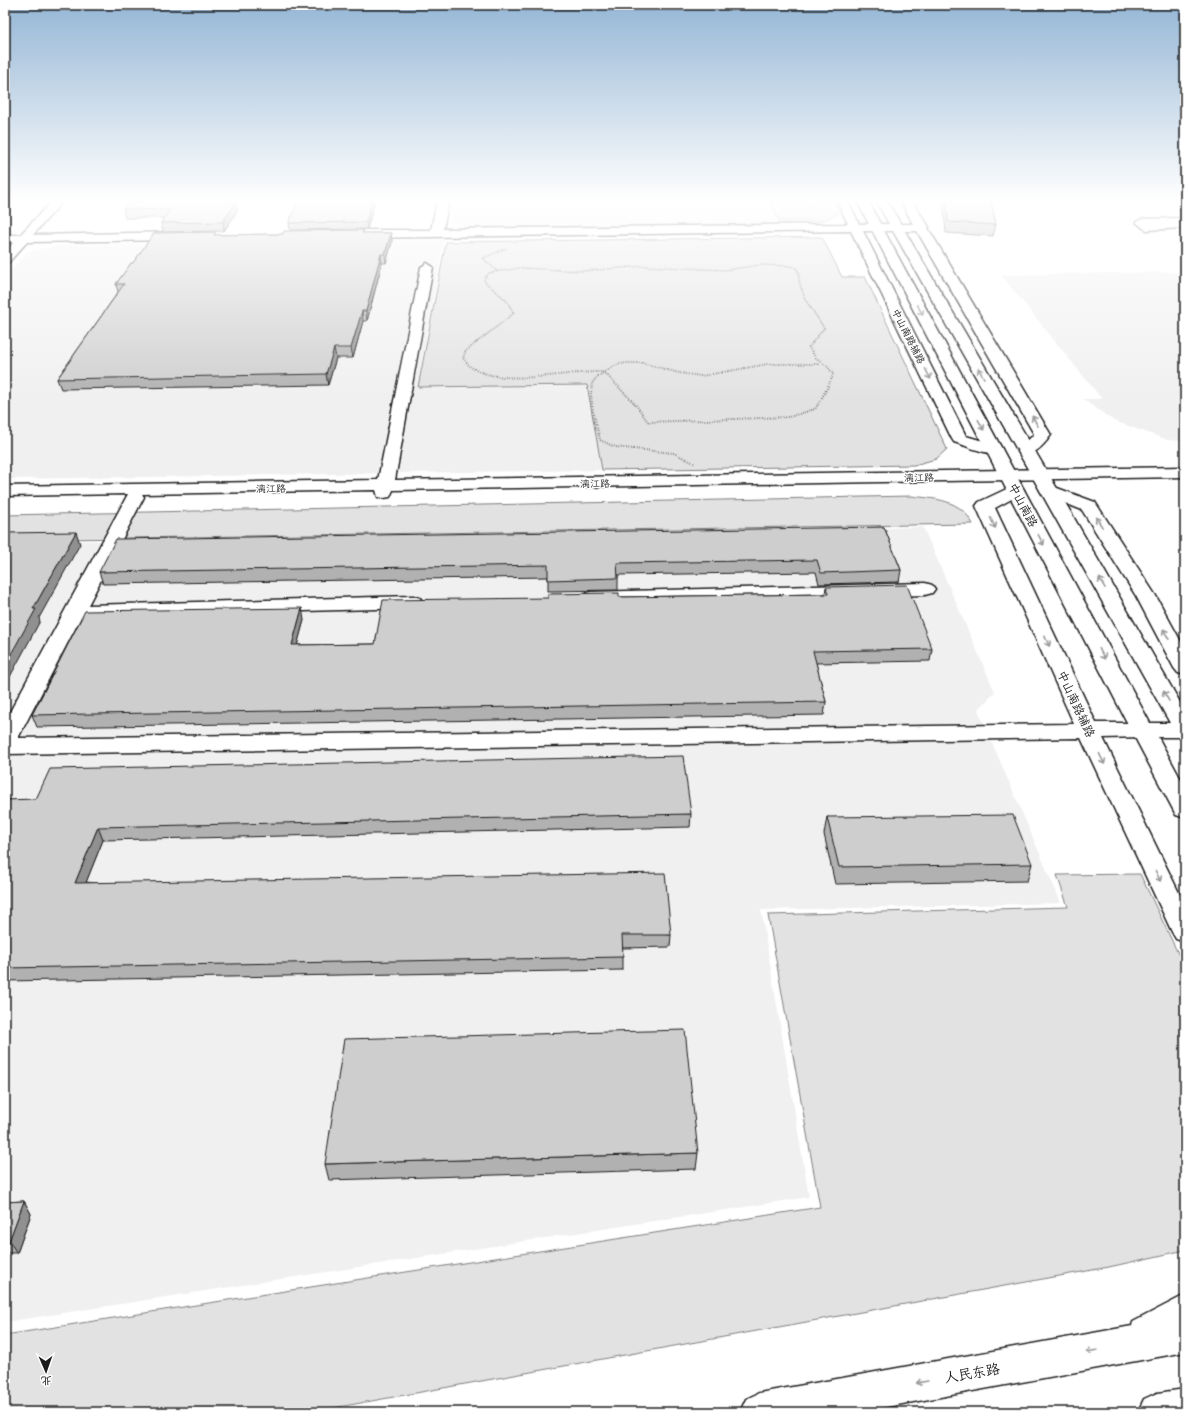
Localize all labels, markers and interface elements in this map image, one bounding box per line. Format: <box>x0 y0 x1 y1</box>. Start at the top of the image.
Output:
one-way arrow <box>916 304 924 316</box>
street label: 中山南路辅路 <box>889 307 928 366</box>
one-way arrow <box>977 367 985 379</box>
one-way arrow <box>925 368 932 380</box>
one-way arrow <box>1030 415 1038 427</box>
one-way arrow <box>977 418 985 430</box>
street label: 漓江路 <box>904 471 934 484</box>
street label: 漓江路 <box>580 477 610 490</box>
street label: 中山南路 <box>1006 480 1041 529</box>
street label: 漓江路 <box>256 482 286 495</box>
one-way arrow <box>990 517 997 529</box>
one-way arrow <box>1095 517 1103 528</box>
one-way arrow <box>1038 533 1046 545</box>
one-way arrow <box>1097 577 1105 589</box>
one-way arrow <box>1162 628 1170 640</box>
one-way arrow <box>1044 635 1051 647</box>
one-way arrow <box>1099 648 1107 660</box>
street label: 中山南路辅路 <box>1054 668 1098 740</box>
one-way arrow <box>1161 690 1169 702</box>
one-way arrow <box>1099 753 1106 765</box>
one-way arrow <box>1155 870 1162 882</box>
one-way arrow <box>1085 1347 1098 1355</box>
north arrow <box>26 1351 66 1391</box>
street label: 人民东路 <box>943 1359 1001 1387</box>
text: 北 <box>41 1374 52 1388</box>
one-way arrow <box>916 1378 929 1386</box>

